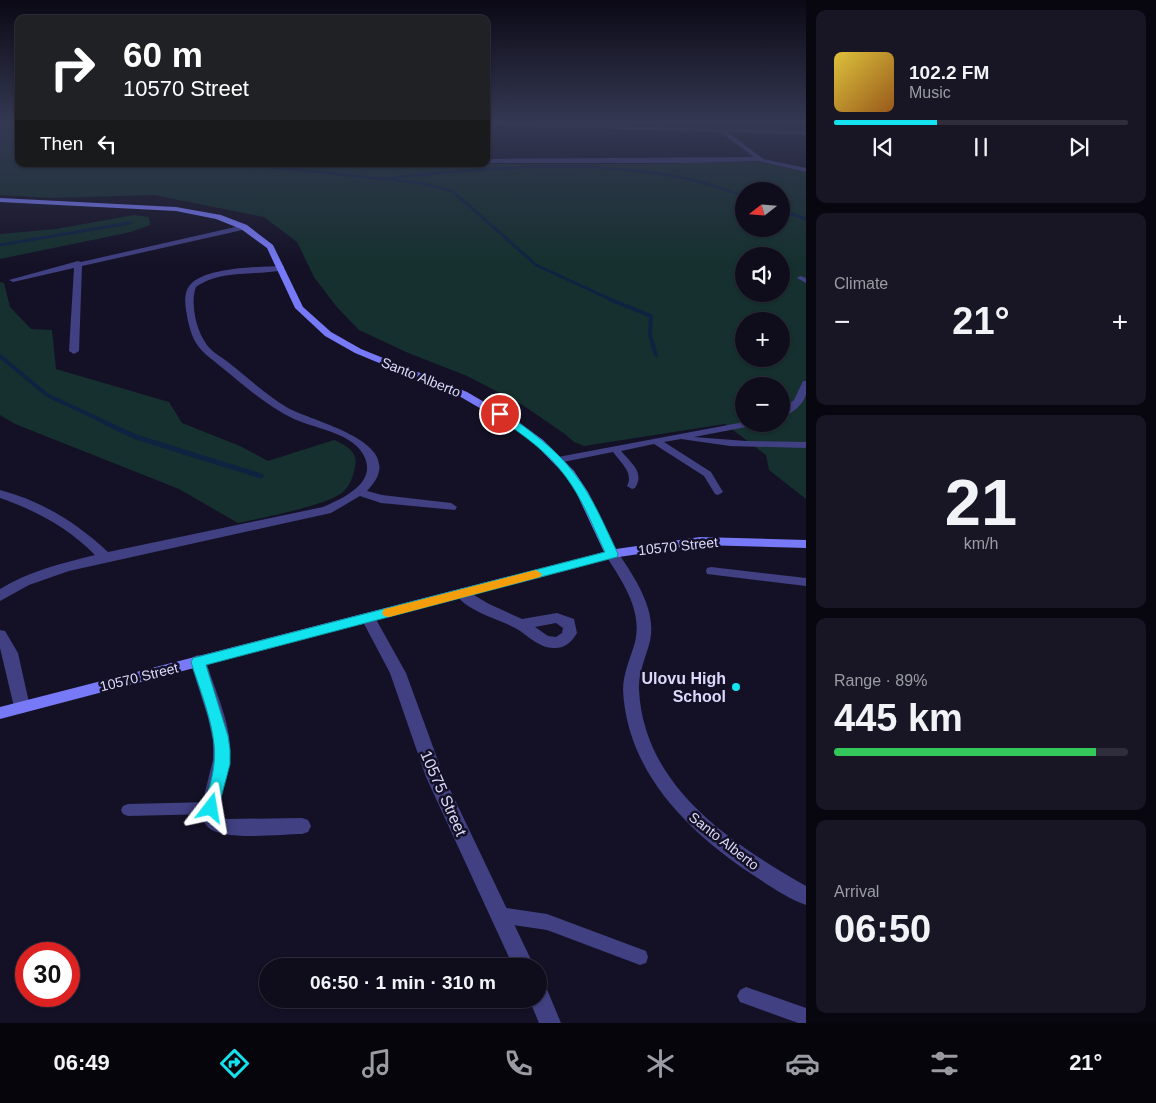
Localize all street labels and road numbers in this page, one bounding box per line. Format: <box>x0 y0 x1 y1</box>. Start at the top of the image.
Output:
street label: Santo Alberto <box>379 354 463 400</box>
street label: 10570 Street <box>637 534 719 558</box>
street label: 10570 Street <box>98 660 180 694</box>
street label: 10575 Street <box>417 748 470 839</box>
street label: Santo Alberto <box>686 809 762 873</box>

